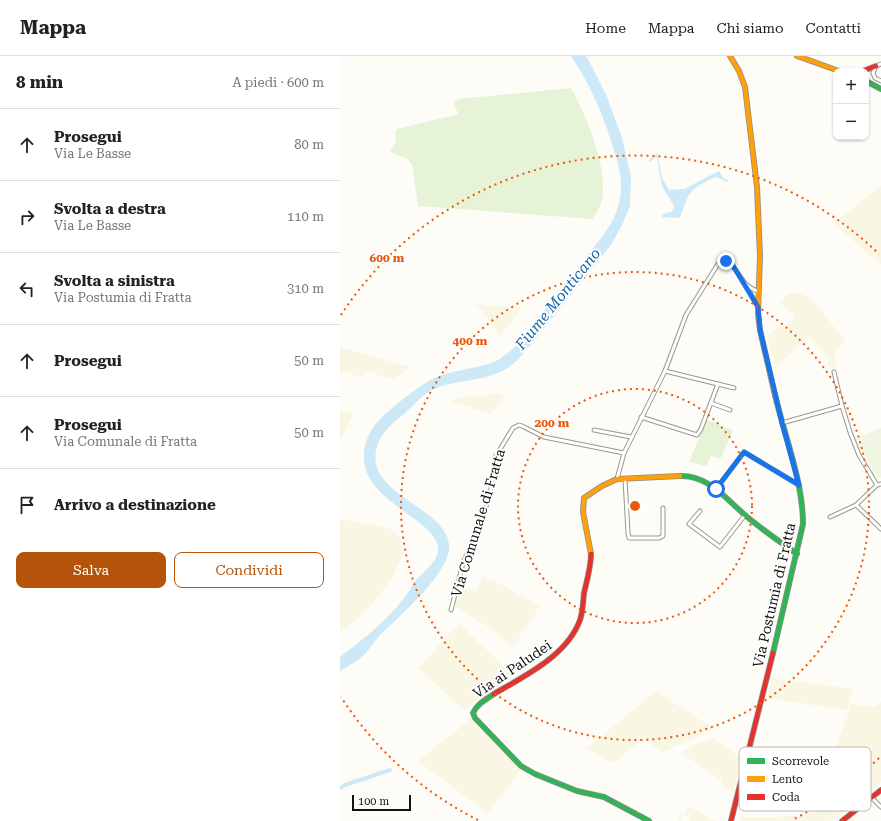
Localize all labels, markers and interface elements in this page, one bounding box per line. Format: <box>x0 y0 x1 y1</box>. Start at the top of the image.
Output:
text: Mappa <box>20 16 86 39</box>
text: Home <box>585 20 626 36</box>
text: Mappa <box>648 20 694 36</box>
text: Chi siamo <box>716 20 784 36</box>
text: Contatti <box>806 20 861 36</box>
map controls <box>833 68 869 140</box>
button: + <box>833 68 869 104</box>
text: 8 min <box>16 72 63 92</box>
text: A piedi · 600 m <box>232 75 324 90</box>
button: − <box>833 104 869 140</box>
text: Prosegui <box>54 128 122 146</box>
icon: ahead <box>16 134 38 156</box>
text: 80 m <box>294 137 324 152</box>
text: Via Le Basse <box>54 146 131 161</box>
text: Svolta a destra <box>54 200 166 218</box>
icon: right <box>16 206 38 228</box>
text: 110 m <box>287 209 324 224</box>
text: Via Le Basse <box>54 218 131 233</box>
water label: Fiume Monticano <box>511 245 604 354</box>
text: 600 m <box>370 251 405 265</box>
route end <box>717 252 735 270</box>
text: Svolta a sinistra <box>54 272 175 290</box>
icon: left <box>16 278 38 300</box>
text: 310 m <box>287 281 324 296</box>
text: Via Postumia di Fratta <box>54 290 191 305</box>
text: 400 m <box>453 334 488 348</box>
icon: ahead <box>16 350 38 372</box>
text: Prosegui <box>54 352 122 370</box>
text: 50 m <box>294 353 324 368</box>
text: Prosegui <box>54 416 122 434</box>
text: 200 m <box>535 416 570 430</box>
icon: ahead <box>16 422 38 444</box>
text: 50 m <box>294 425 324 440</box>
text: Via Comunale di Fratta <box>54 434 197 449</box>
street label: Via Comunale di Fratta <box>448 447 508 599</box>
route start <box>707 480 725 498</box>
icon: arrive <box>16 494 38 516</box>
text: Arrivo a destinazione <box>54 496 216 514</box>
centre of rings <box>628 499 642 513</box>
street label: Via Postumia di Fratta <box>750 521 799 669</box>
button: Salva <box>16 552 166 588</box>
button: Condividi <box>174 552 324 588</box>
street label: Via ai Paludei <box>470 637 555 701</box>
legend <box>739 747 871 811</box>
text: Scorrevole <box>772 755 829 768</box>
text: Lento <box>772 773 803 786</box>
text: Coda <box>772 791 800 804</box>
scale bar <box>352 793 411 812</box>
text: 100 m <box>358 795 389 808</box>

